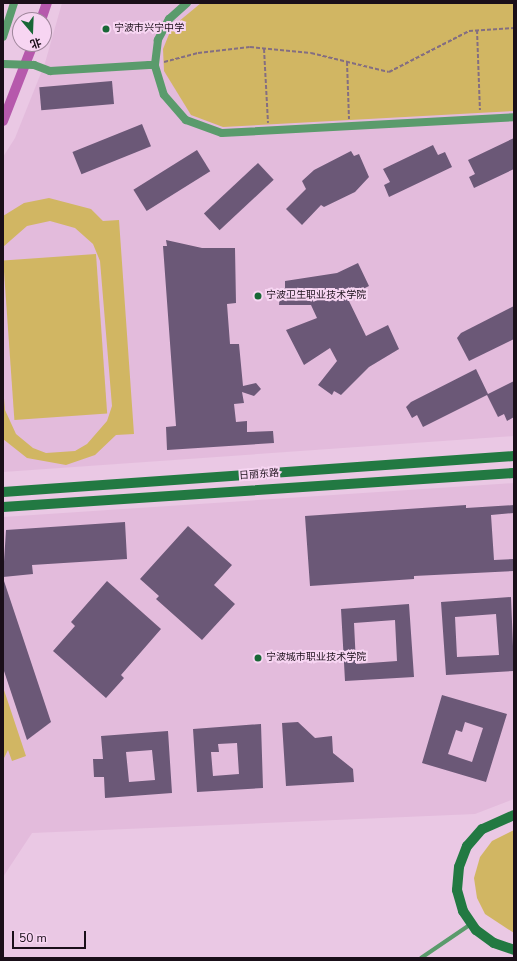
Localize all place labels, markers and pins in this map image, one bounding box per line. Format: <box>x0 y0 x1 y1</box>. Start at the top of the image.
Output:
place label: 宁波市兴宁中学 <box>114 23 184 35</box>
marker: 宁波市兴宁中学 <box>101 24 111 34</box>
place label: 宁波卫生职业技术学院 <box>266 290 366 302</box>
marker: 宁波卫生职业技术学院 <box>253 291 263 301</box>
place label: 宁波城市职业技术学院 <box>266 652 366 664</box>
marker: 宁波城市职业技术学院 <box>253 653 263 663</box>

